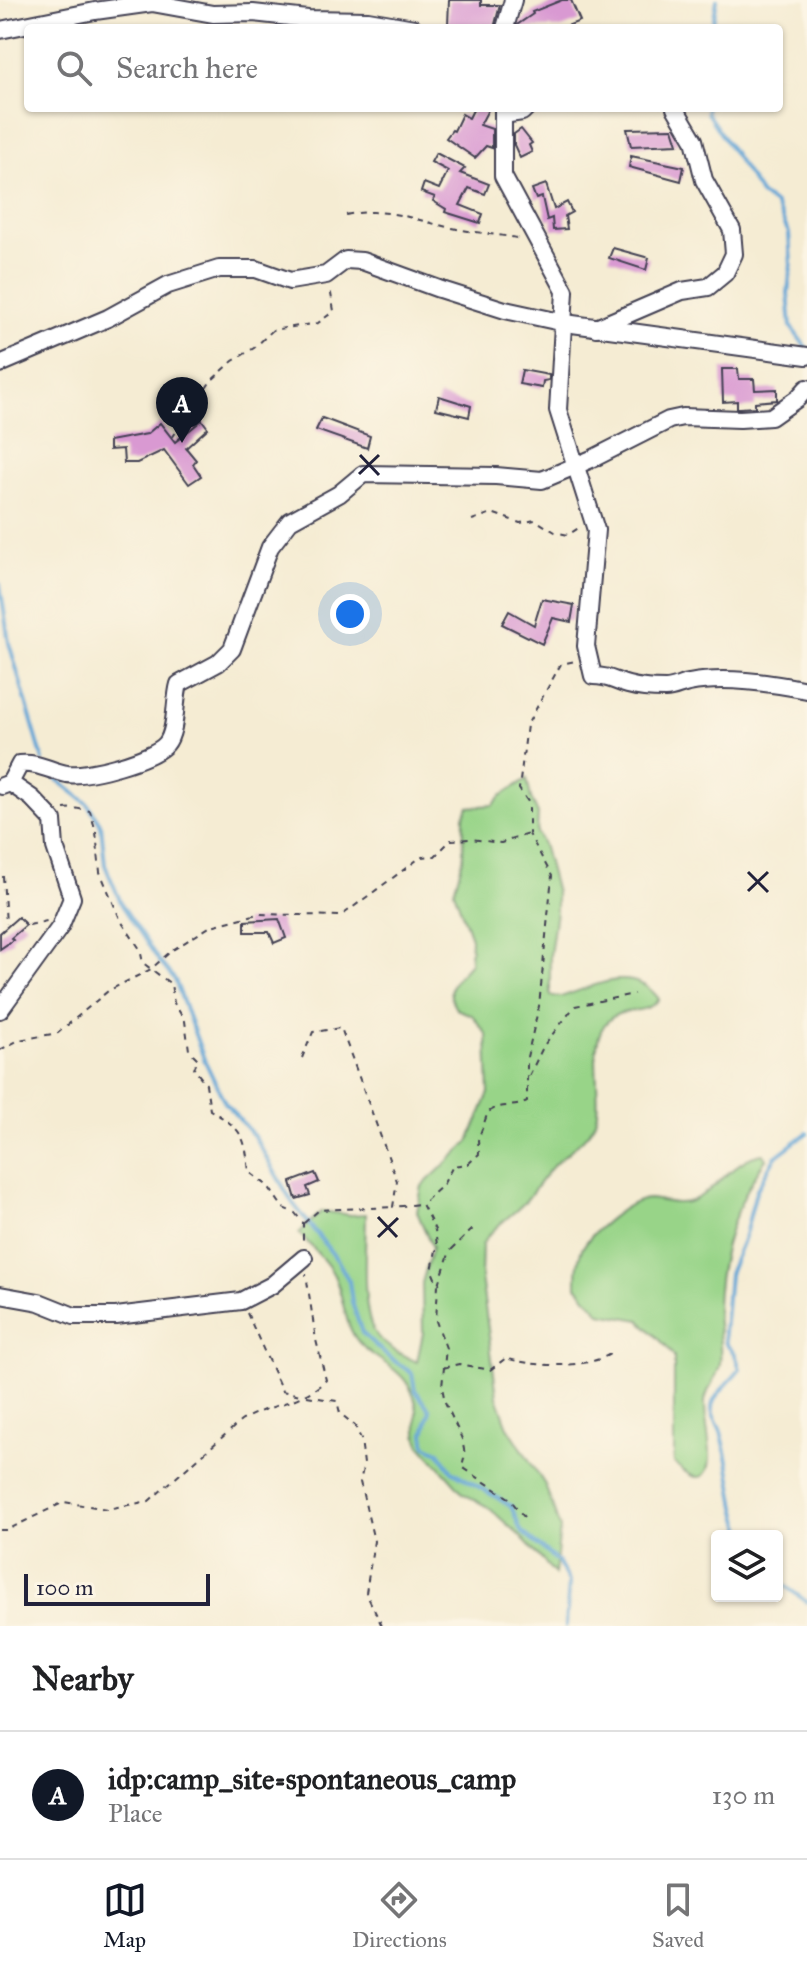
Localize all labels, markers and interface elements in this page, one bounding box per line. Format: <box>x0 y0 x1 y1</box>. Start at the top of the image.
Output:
search box <box>24 24 783 112</box>
icon: search <box>52 46 96 90</box>
text: Search here <box>116 50 258 86</box>
pin: A <box>156 377 208 443</box>
your location <box>330 594 370 634</box>
map controls <box>711 1530 783 1602</box>
button: layers <box>711 1530 783 1602</box>
scale bar <box>24 1570 210 1606</box>
text: 100 m <box>36 1574 93 1601</box>
text: Nearby <box>32 1658 134 1699</box>
text: idp:camp_site=spontaneous_camp <box>108 1761 516 1797</box>
text: A <box>49 1779 67 1811</box>
text: 130 m <box>712 1779 775 1811</box>
text: Place <box>108 1797 163 1829</box>
tab: Map <box>103 1878 147 1953</box>
tab: Directions <box>352 1878 447 1953</box>
tab: Saved <box>652 1878 704 1953</box>

